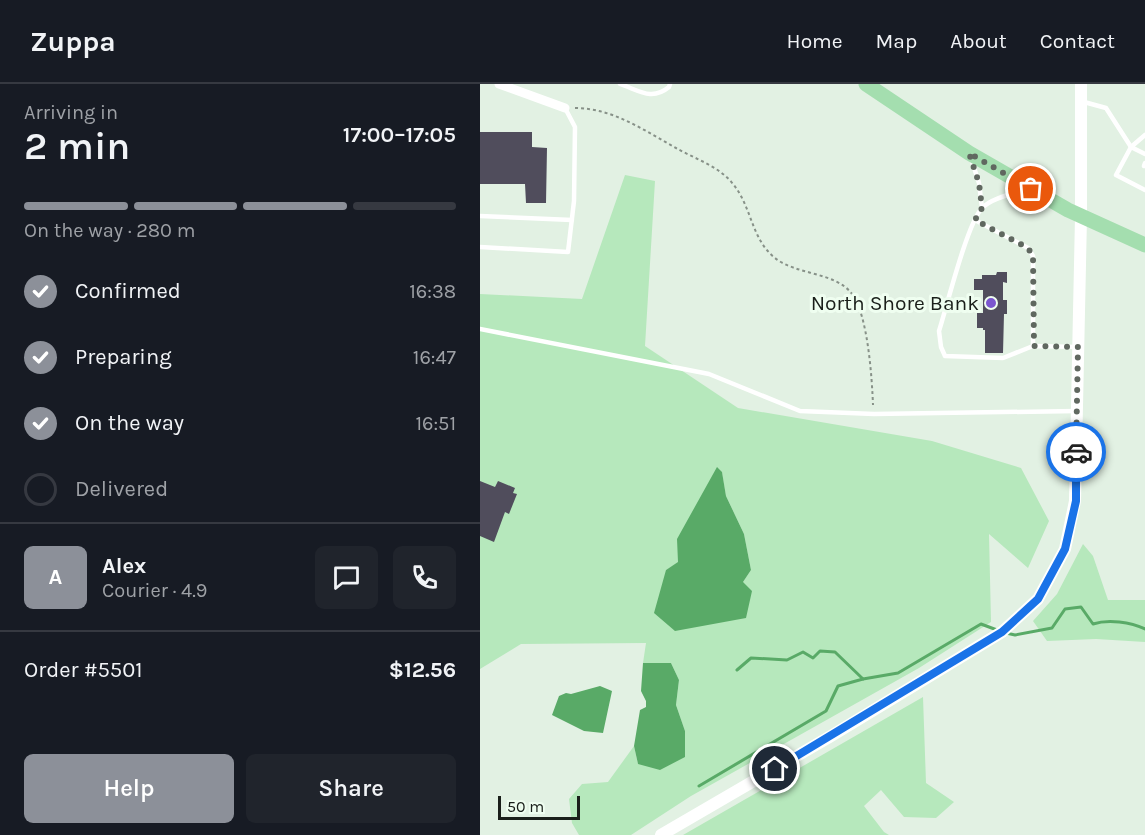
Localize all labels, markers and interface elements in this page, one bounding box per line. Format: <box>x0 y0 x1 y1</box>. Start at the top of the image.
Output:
text: Zuppa <box>30 25 116 58</box>
text: Home <box>787 29 843 53</box>
text: Map <box>876 29 917 53</box>
text: About <box>950 29 1007 53</box>
text: Contact <box>1040 29 1115 53</box>
text: Arriving in <box>24 101 118 124</box>
text: 17:00–17:05 <box>343 122 456 148</box>
text: 2 min <box>24 123 130 169</box>
pin <box>1005 163 1056 214</box>
icon: bag <box>1014 172 1047 205</box>
text: On the way · 280 m <box>24 219 195 242</box>
icon: check <box>24 275 57 308</box>
text: Confirmed <box>75 278 181 304</box>
text: 16:38 <box>409 280 456 303</box>
place label: North Shore Bank <box>811 291 979 315</box>
marker: North Shore Bank <box>984 296 998 310</box>
icon: check <box>24 341 57 374</box>
text: Preparing <box>75 344 172 370</box>
text: 16:47 <box>413 346 456 369</box>
icon: check <box>24 407 57 440</box>
text: On the way <box>75 410 184 436</box>
text: 16:51 <box>415 412 456 435</box>
courier <box>1046 422 1106 482</box>
icon: car <box>1060 436 1093 469</box>
text: Delivered <box>75 476 168 502</box>
button: chat <box>315 546 378 609</box>
button: phone <box>393 546 456 609</box>
text: Alex <box>102 553 146 579</box>
text: A <box>49 564 62 590</box>
text: Courier · 4.9 <box>102 579 207 602</box>
text: Order #5501 <box>24 657 143 683</box>
text: $12.56 <box>389 657 456 683</box>
pin <box>749 743 800 794</box>
icon: home <box>758 752 791 785</box>
button: Help <box>24 754 234 823</box>
button: Share <box>246 754 456 823</box>
scale bar <box>498 793 580 820</box>
text: 50 m <box>507 797 544 816</box>

